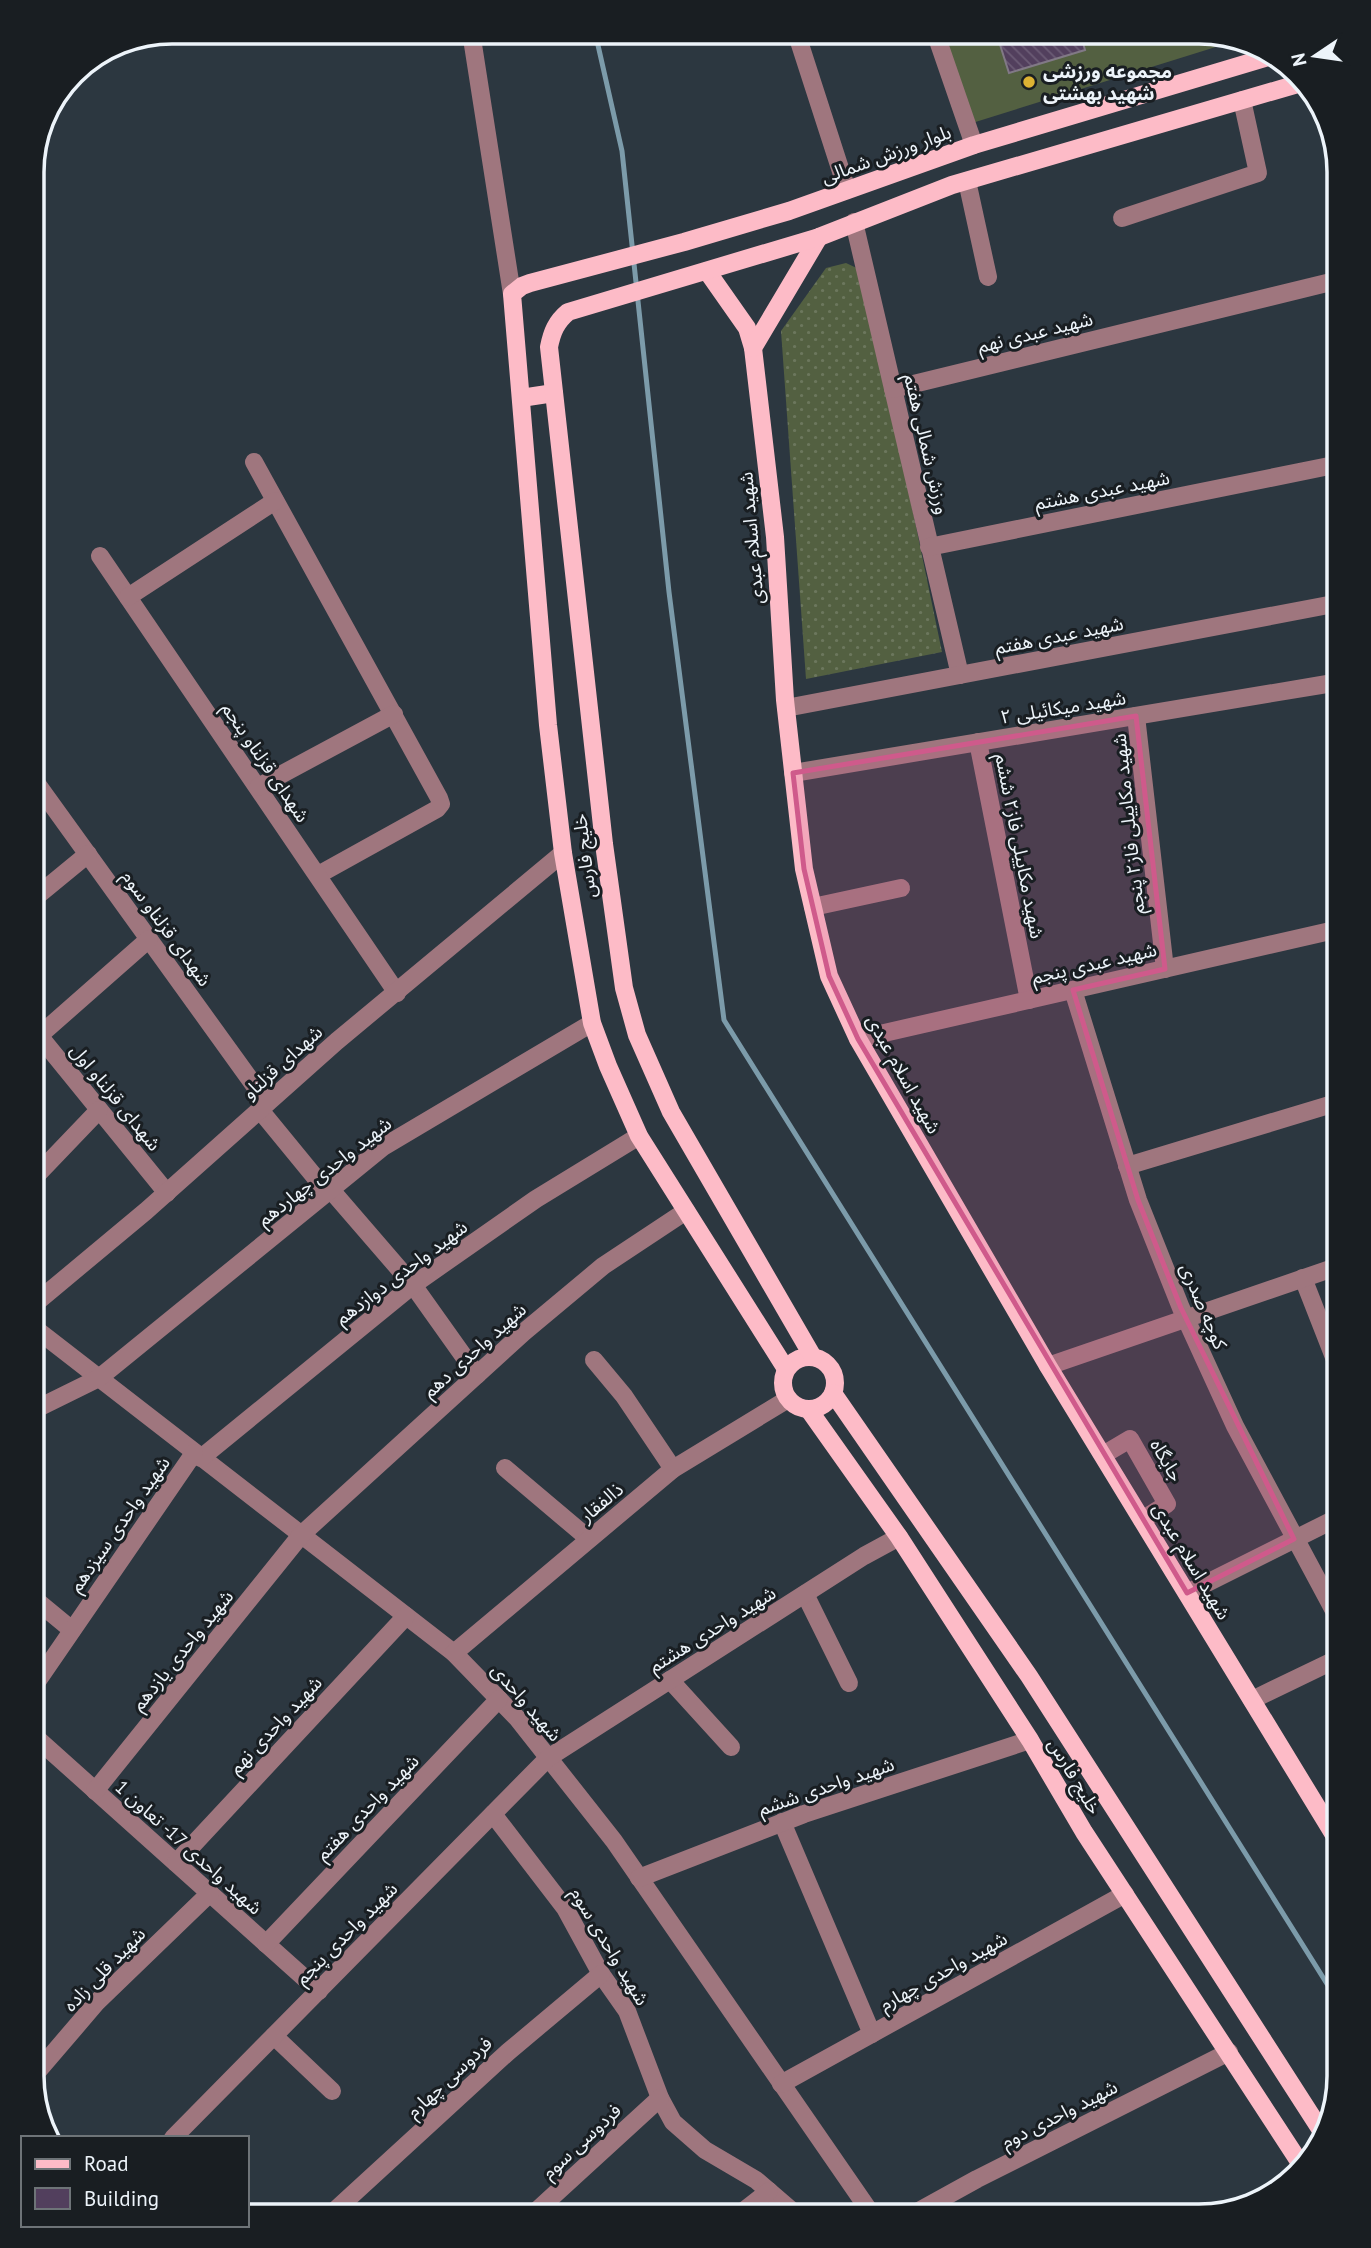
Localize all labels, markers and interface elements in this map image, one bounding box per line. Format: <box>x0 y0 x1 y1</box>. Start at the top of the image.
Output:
north arrow <box>1280 21 1350 91</box>
text: N <box>1285 51 1312 69</box>
place label: مجموعه ورزشی شهید بهشتی <box>1043 59 1172 105</box>
marker: مجموعه ورزشی شهید بهشتی <box>1021 74 1037 90</box>
street label: بلوار ورزش شمالی <box>818 119 954 189</box>
street label: شهید عبدی نهم <box>975 306 1096 361</box>
street label: ورزش شمالی هفتم <box>896 371 955 517</box>
street label: شهید عبدی هشتم <box>1032 465 1172 518</box>
street label: شهید اسلام عبدی <box>733 471 772 605</box>
street label: شهید عبدی هفتم <box>993 611 1126 662</box>
street label: شهید میکائیلی ۲ <box>998 685 1128 729</box>
street label: شهدای قزلناو پنجم <box>214 697 315 828</box>
street label: شهید مکاییلی فاز۲ پنجم <box>1107 732 1152 915</box>
street label: شهید مکاییلی فاز۲ ششم <box>987 751 1050 941</box>
street label: خلیج فارس <box>567 812 604 900</box>
street label: شهدای قزلناو سوم <box>114 865 217 993</box>
street label: شهید عبدی پنجم <box>1029 937 1159 992</box>
street label: شهید اسلام عبدی <box>859 1010 947 1139</box>
street label: شهدای قزلناو <box>237 1020 327 1104</box>
street label: شهدای قزلناو اول <box>65 1039 167 1155</box>
street label: شهید واحدی چهاردهم <box>252 1111 398 1233</box>
street label: شهید واحدی دوازدهم <box>330 1214 474 1332</box>
street label: کوچه صدری <box>1174 1259 1233 1354</box>
street label: شهید واحدی دهم <box>417 1297 533 1405</box>
street label: جایگاه <box>1145 1434 1189 1486</box>
street label: شهید واحدی سیزدهم <box>63 1451 177 1598</box>
street label: ذالفقار <box>573 1477 628 1528</box>
street label: شهید اسلام عبدی <box>1145 1498 1236 1626</box>
street label: شهید واحدی هشتم <box>644 1580 782 1680</box>
street label: شهید واحدی یازدهم <box>126 1585 241 1717</box>
street label: شهید واحدی <box>487 1658 567 1746</box>
street label: شهید واحدی نهم <box>223 1671 329 1781</box>
street label: خلیج فارس <box>1040 1733 1107 1820</box>
street label: شهید واحدی هفتم <box>310 1749 426 1867</box>
street label: شهید واحدی ششم <box>755 1751 898 1823</box>
street label: شهید واحدی 17- تعاون 1 <box>110 1775 268 1919</box>
street label: شهید واحدی پنجم <box>290 1877 405 1992</box>
street label: شهید واحدی سوم <box>563 1883 655 2011</box>
street label: شهید قلی زاده <box>58 1922 150 2016</box>
street label: شهید واحدی چهارم <box>875 1926 1013 2019</box>
street label: فردوسی چهارم <box>401 2031 499 2125</box>
street label: شهید واحدی دوم <box>997 2074 1123 2156</box>
street label: فردوسی سوم <box>536 2098 628 2186</box>
legend <box>21 2136 248 2227</box>
text: Road <box>84 2150 128 2177</box>
text: Building <box>84 2185 159 2212</box>

